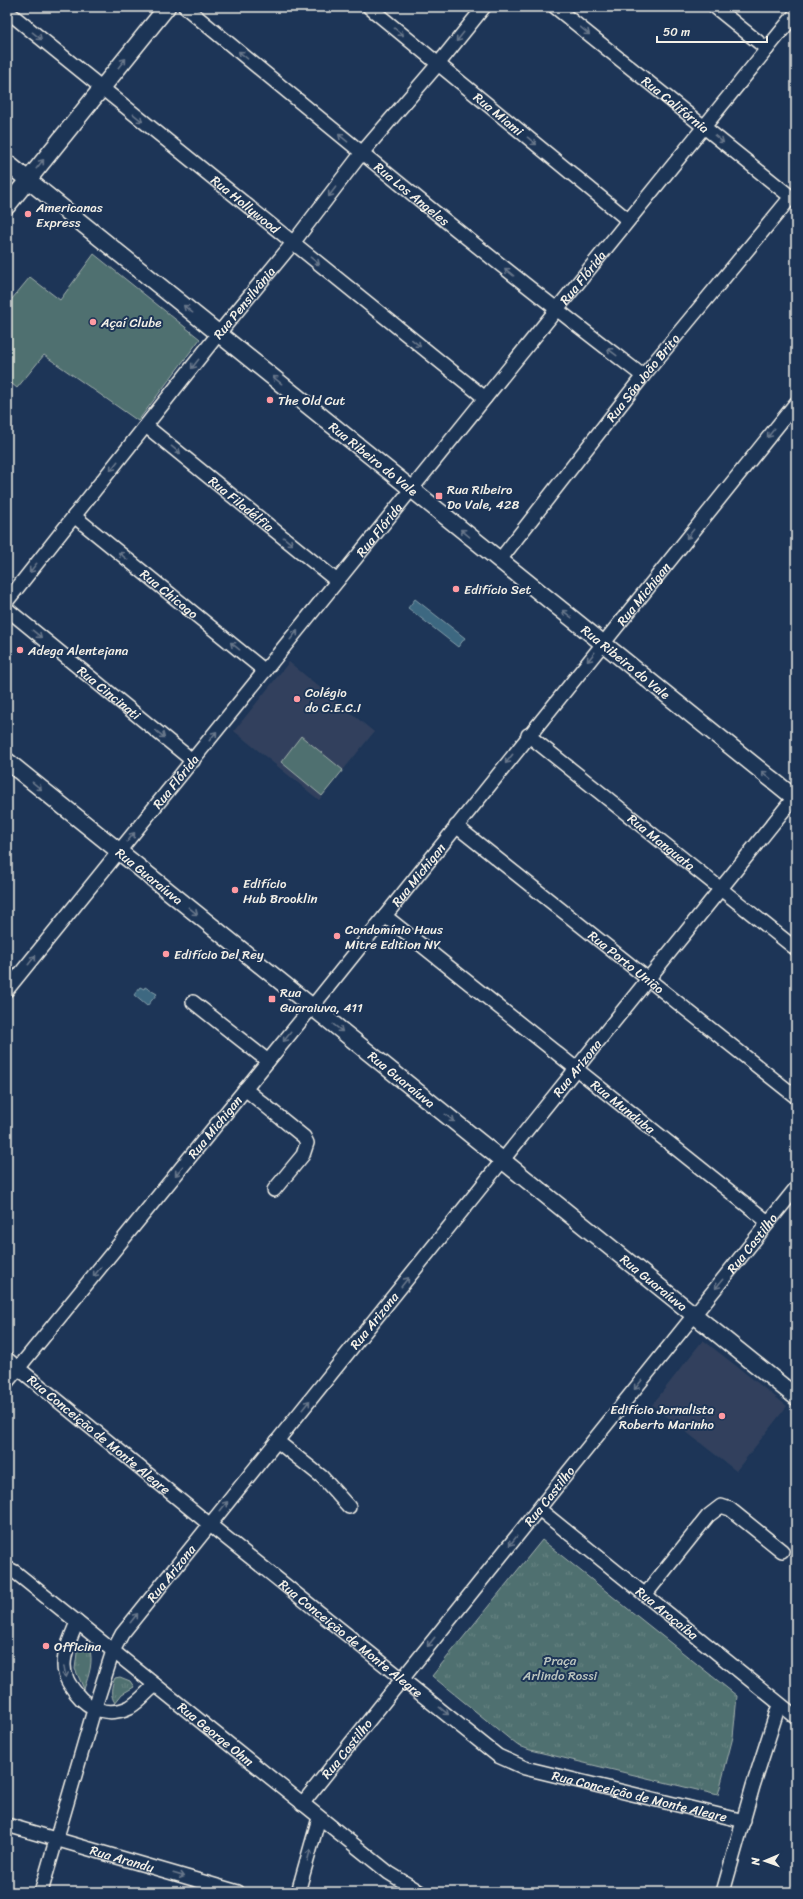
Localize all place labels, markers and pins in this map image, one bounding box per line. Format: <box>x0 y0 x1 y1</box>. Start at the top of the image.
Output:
place label: Americanas Express <box>35 196 103 234</box>
marker: Americanas Express <box>23 209 33 219</box>
place label: Açaí Clube <box>100 311 162 334</box>
marker: Açaí Clube <box>88 317 98 327</box>
place label: The Old Cut <box>278 389 346 412</box>
marker: The Old Cut <box>265 395 275 405</box>
place label: Rua Ribeiro Do Vale, 428 <box>447 478 519 516</box>
marker: Rua Ribeiro Do Vale, 428 <box>434 491 444 501</box>
place label: Edifício Set <box>464 578 532 601</box>
marker: Edifício Set <box>451 584 461 594</box>
place label: Adega Alentejana <box>27 639 129 662</box>
marker: Adega Alentejana <box>15 645 25 655</box>
place label: Colégio do C.E.C.I <box>305 681 361 719</box>
marker: Colégio do C.E.C.I <box>292 694 302 704</box>
place label: Edifício Hub Brooklin <box>243 872 318 910</box>
marker: Edifício Hub Brooklin <box>230 885 240 895</box>
place label: Condomínio Haus Mitre Edition NY <box>345 918 444 956</box>
marker: Condomínio Haus Mitre Edition NY <box>332 931 342 941</box>
place label: Edifício Del Rey <box>174 943 264 966</box>
marker: Edifício Del Rey <box>161 949 171 959</box>
place label: Rua Guaraiuva, 411 <box>280 981 363 1019</box>
marker: Rua Guaraiuva, 411 <box>267 994 277 1004</box>
place label: Edifício Jornalista Roberto Marinho <box>610 1398 715 1436</box>
marker: Edifício Jornalista Roberto Marinho <box>717 1411 727 1421</box>
place label: Officina <box>54 1635 102 1658</box>
marker: Officina <box>41 1641 51 1651</box>

